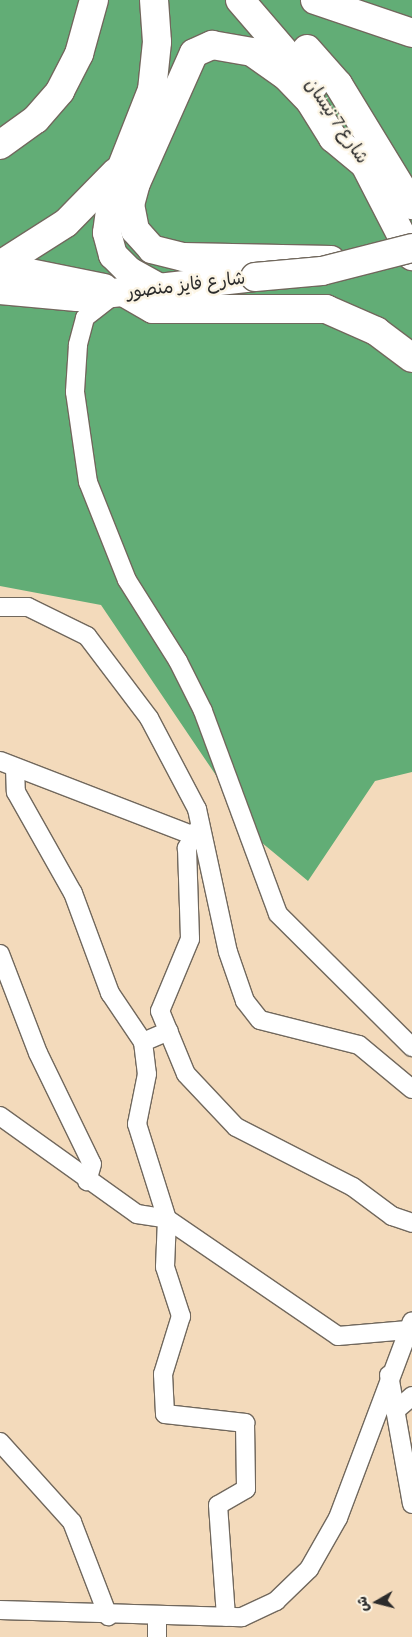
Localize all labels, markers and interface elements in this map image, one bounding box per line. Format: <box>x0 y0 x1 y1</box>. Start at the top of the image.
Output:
street label: شارع 7 نيسان <box>301 74 373 168</box>
street label: شارع فايز منصور <box>125 267 247 303</box>
north arrow <box>352 1577 402 1627</box>
text: ش <box>352 1595 372 1613</box>

